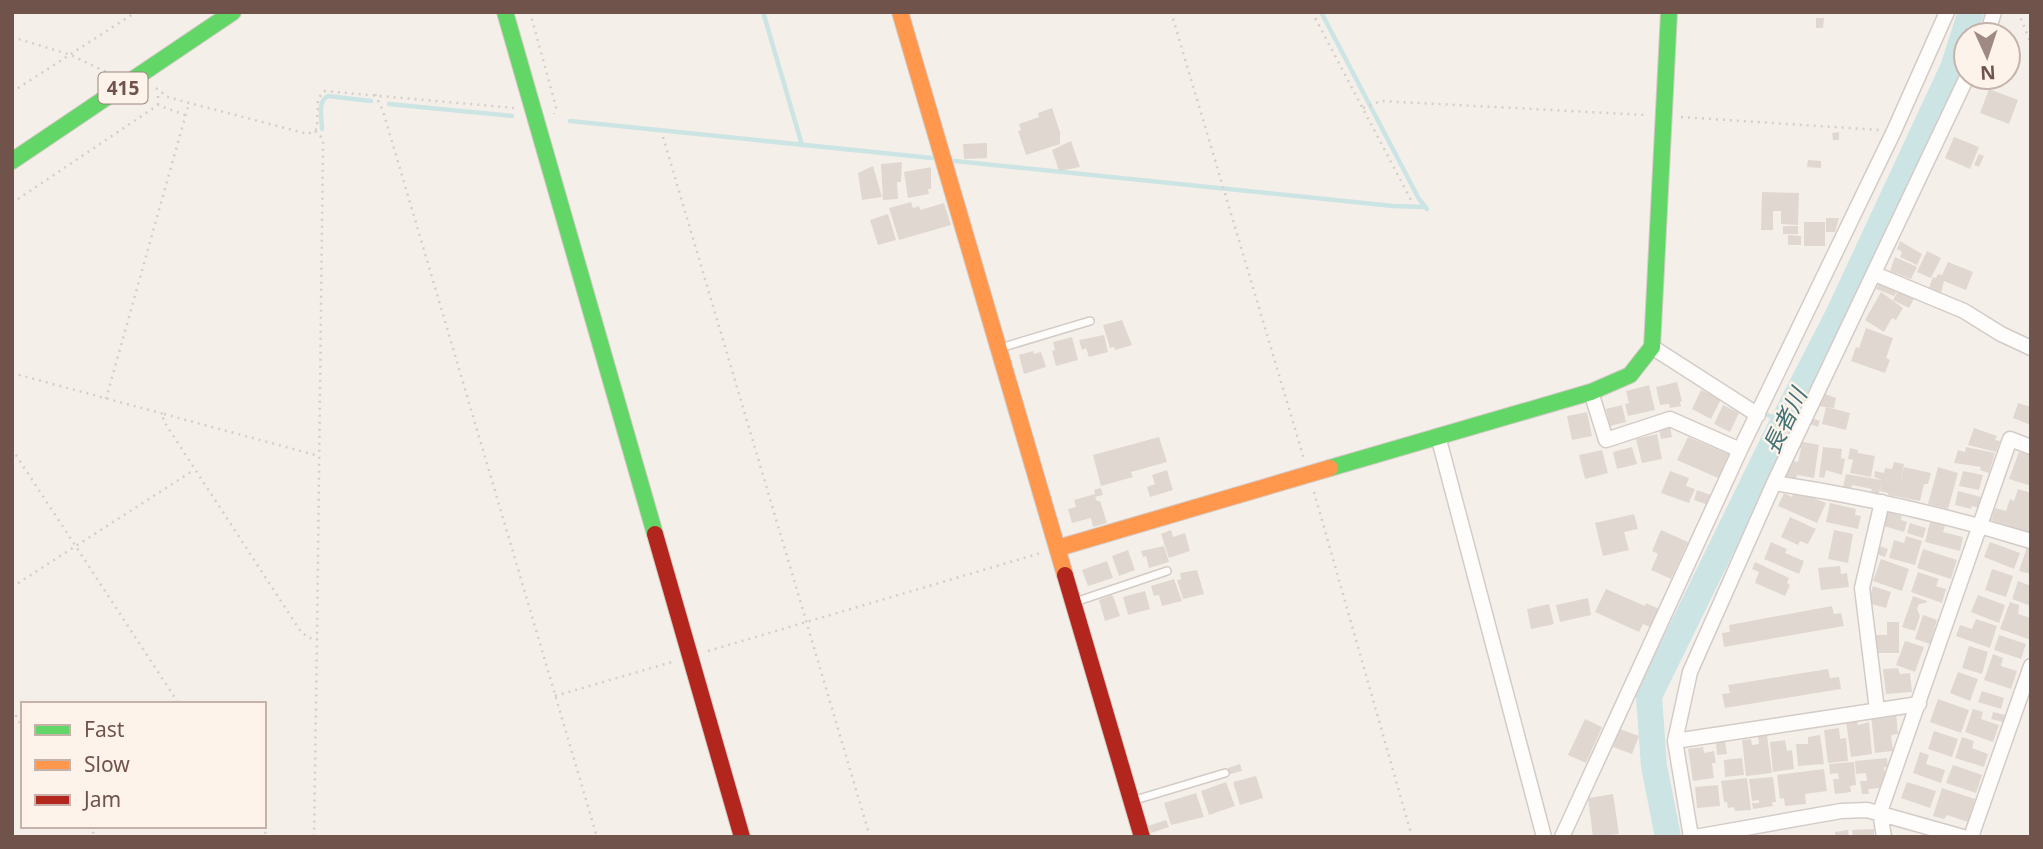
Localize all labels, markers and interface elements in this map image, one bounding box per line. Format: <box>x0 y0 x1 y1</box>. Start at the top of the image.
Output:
north arrow <box>1952 21 2022 91</box>
text: N <box>1979 60 1996 86</box>
road number: 415 <box>99 72 148 104</box>
water label: 長者川 <box>1755 380 1815 459</box>
legend <box>21 702 266 828</box>
text: Fast <box>84 715 125 743</box>
text: Slow <box>84 750 130 778</box>
text: Jam <box>82 785 121 813</box>

